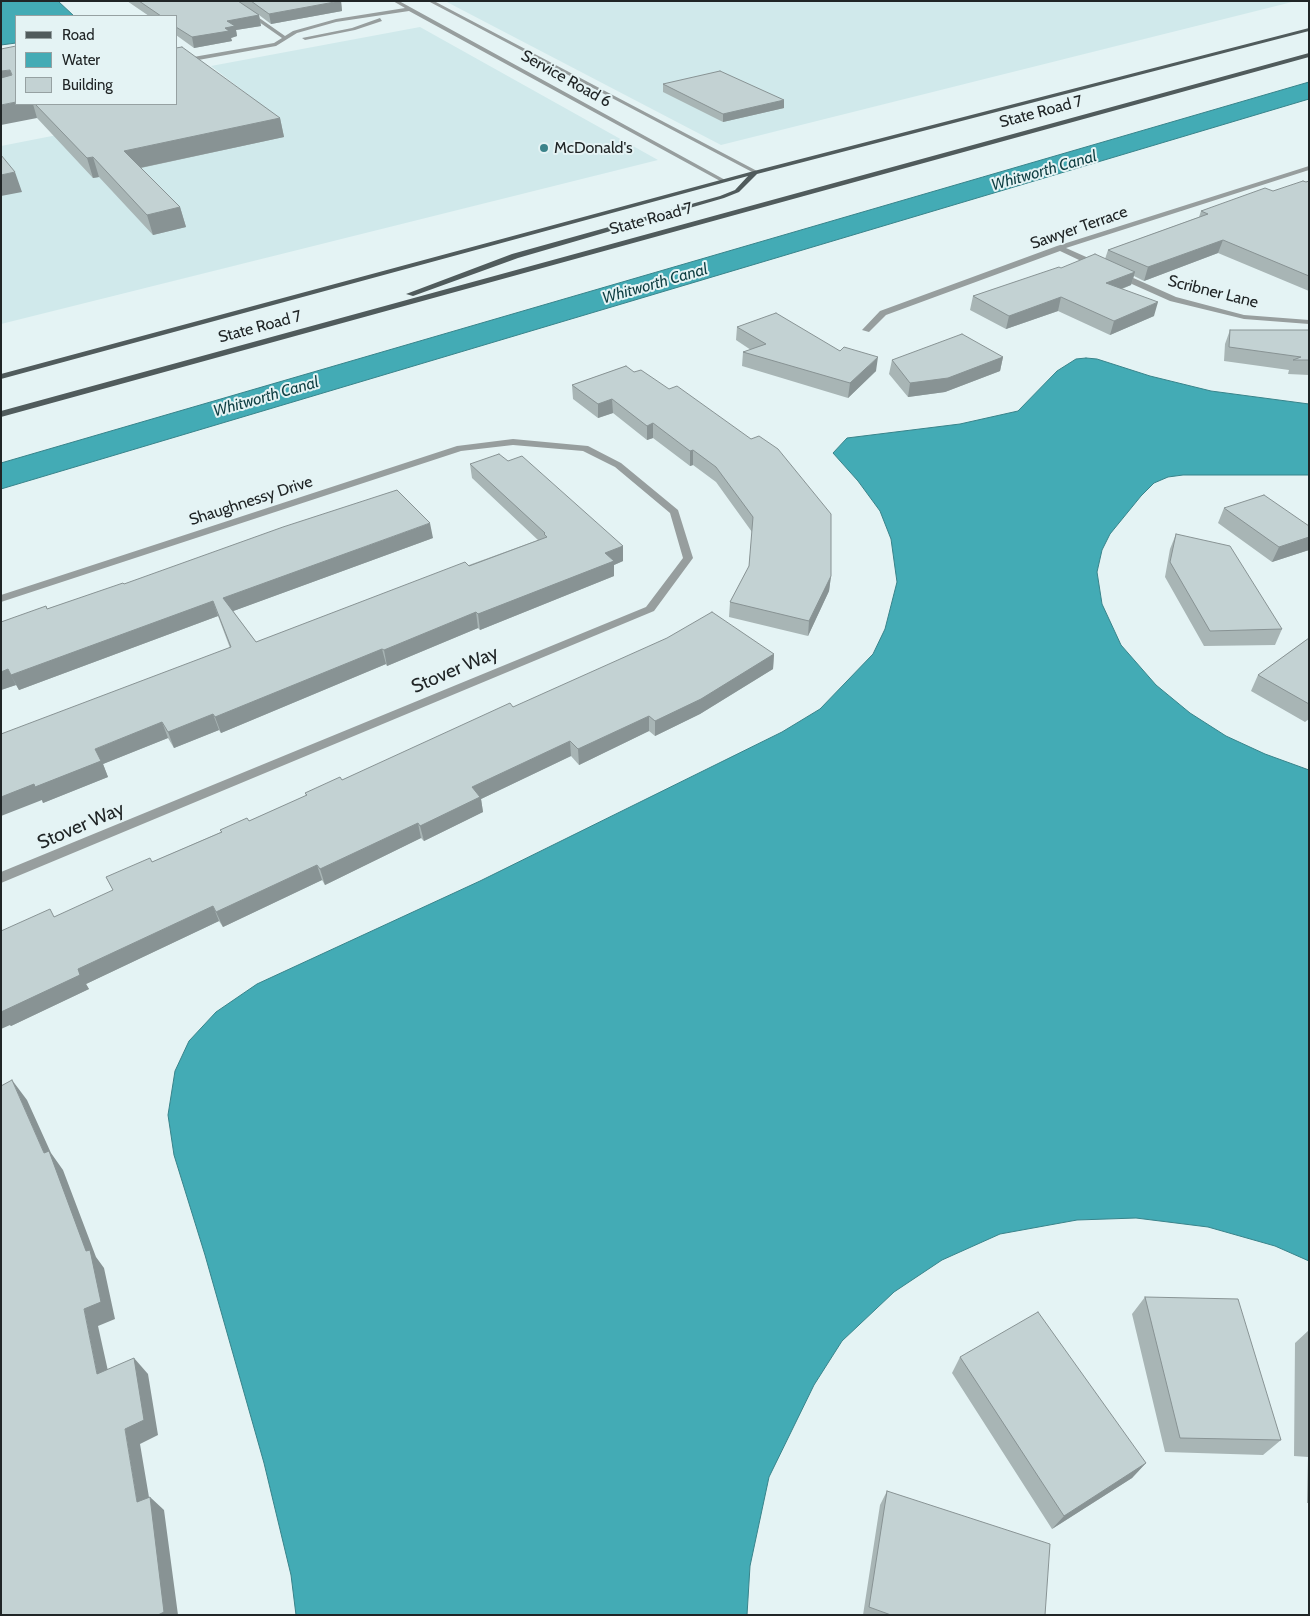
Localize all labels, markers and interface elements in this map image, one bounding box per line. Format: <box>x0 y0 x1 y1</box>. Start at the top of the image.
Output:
legend <box>15 15 178 105</box>
text: Road <box>62 26 95 44</box>
street label: Service Road 6 <box>518 46 614 112</box>
text: Water <box>62 51 100 69</box>
text: Building <box>62 76 113 94</box>
street label: State Road 7 <box>997 92 1085 132</box>
place label: McDonald's <box>554 138 633 158</box>
marker: McDonald's <box>538 142 550 154</box>
water label: Whitworth Canal <box>989 147 1099 195</box>
street label: State Road 7 <box>607 199 695 239</box>
street label: Sawyer Terrace <box>1028 202 1130 254</box>
water label: Whitworth Canal <box>600 260 710 308</box>
street label: Scribner Lane <box>1166 271 1260 313</box>
street label: State Road 7 <box>216 307 304 347</box>
water label: Whitworth Canal <box>211 373 321 421</box>
street label: Shaughnessy Drive <box>187 472 315 530</box>
street label: Stover Way <box>408 642 502 698</box>
street label: Stover Way <box>34 798 128 854</box>

